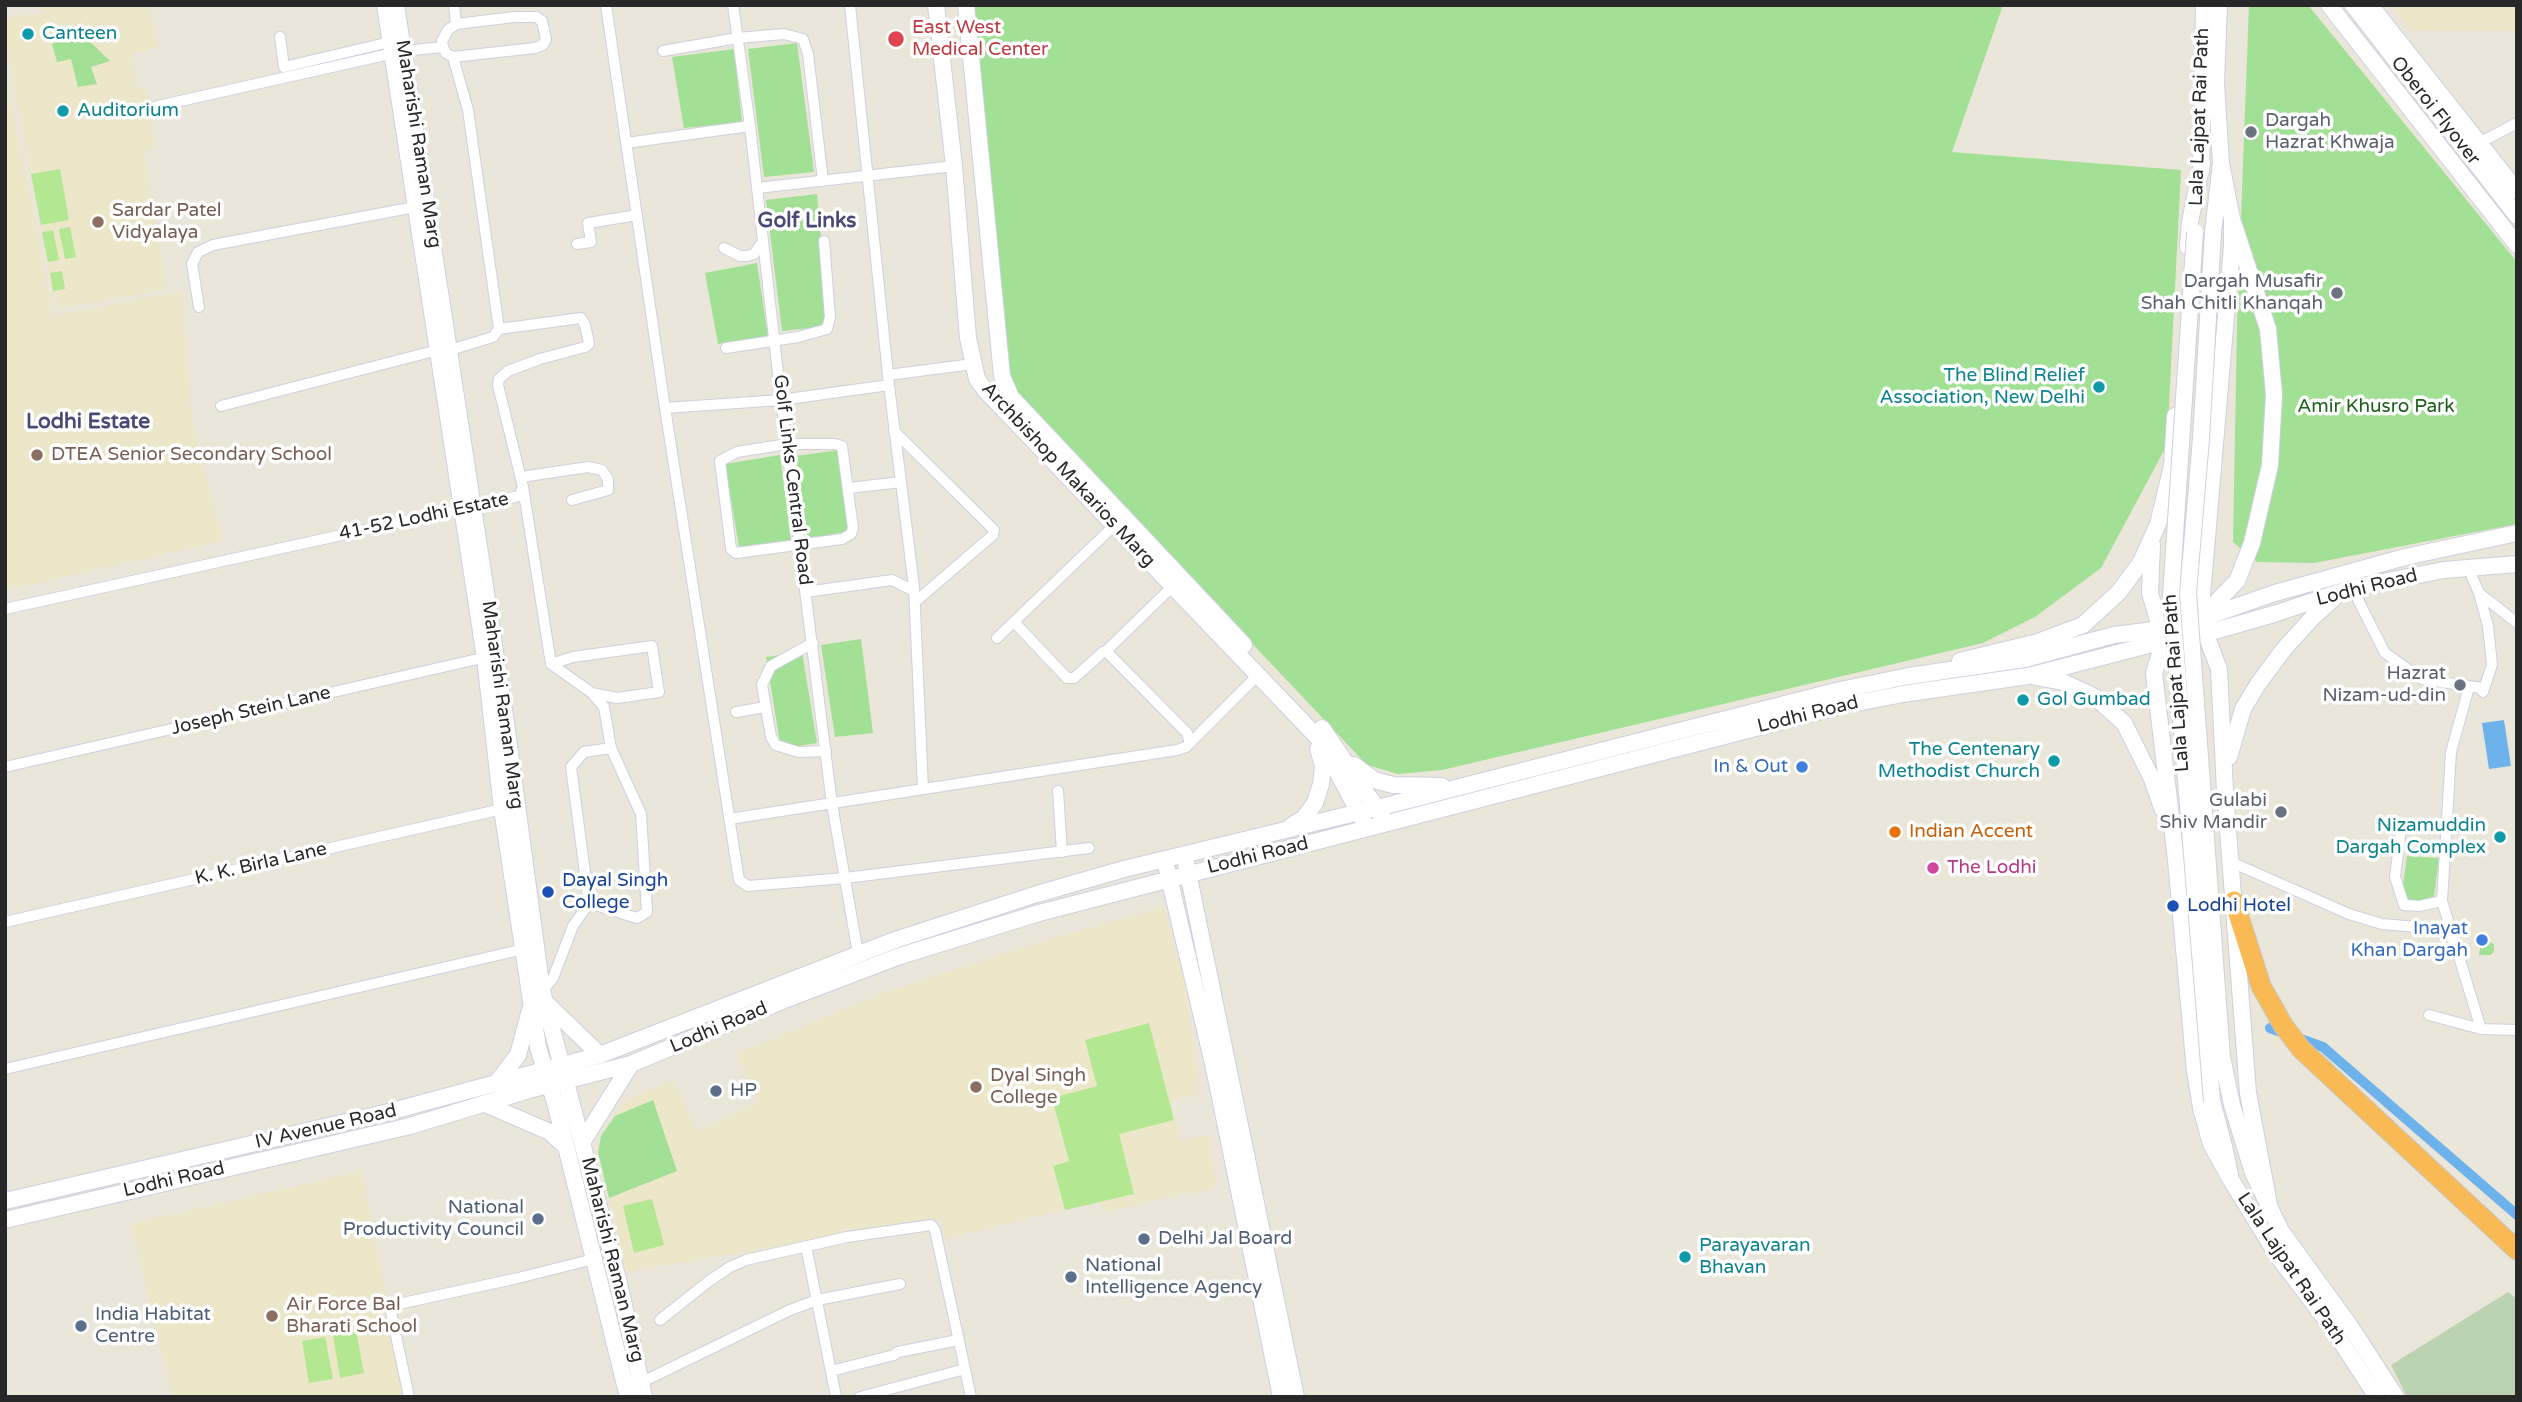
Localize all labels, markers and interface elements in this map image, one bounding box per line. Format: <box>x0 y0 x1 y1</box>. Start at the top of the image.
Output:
place label: East West Medical Center <box>912 17 1048 61</box>
place label: Canteen <box>42 23 117 45</box>
marker: Canteen <box>20 26 36 42</box>
street label: Lala Lajpat Rai Path <box>2185 27 2215 207</box>
marker: East West Medical Center <box>886 29 906 49</box>
street label: Maharishi Raman Marg <box>390 38 446 250</box>
street label: Oberoi Flyover <box>2385 52 2485 170</box>
place label: Auditorium <box>77 100 179 122</box>
marker: Auditorium <box>55 103 71 119</box>
place label: Dargah Hazrat Khwaja <box>2265 110 2395 154</box>
marker: Dargah Hazrat Khwaja <box>2243 124 2259 140</box>
place label: Sardar Patel Vidyalaya <box>112 200 222 244</box>
district label: Golf Links <box>758 208 856 234</box>
marker: Sardar Patel Vidyalaya <box>90 214 106 230</box>
place label: Dargah Musafir Shah Chitli Khanqah <box>2141 271 2323 315</box>
marker: Dargah Musafir Shah Chitli Khanqah <box>2329 285 2345 301</box>
place label: The Blind Relief Association, New Delhi <box>1879 365 2085 409</box>
street label: Golf Links Central Road <box>768 373 816 587</box>
street label: Archbishop Makarios Marg <box>976 378 1160 572</box>
marker: The Blind Relief Association, New Delhi <box>2091 379 2107 395</box>
park label: Amir Khusro Park <box>2297 396 2455 418</box>
district label: Lodhi Estate <box>26 409 150 435</box>
place label: DTEA Senior Secondary School <box>51 444 332 466</box>
marker: DTEA Senior Secondary School <box>29 447 45 463</box>
street label: 41-52 Lodhi Estate <box>337 488 511 546</box>
street label: Lodhi Road <box>2314 564 2420 612</box>
street label: Lala Lajpat Rai Path <box>2159 593 2195 773</box>
street label: Maharishi Raman Marg <box>476 599 528 811</box>
place label: Hazrat Nizam-ud-din <box>2322 663 2446 707</box>
marker: Hazrat Nizam-ud-din <box>2452 677 2468 693</box>
street label: Joseph Stein Lane <box>169 682 333 740</box>
place label: Gol Gumbad <box>2037 689 2151 711</box>
street label: Lodhi Road <box>1755 691 1861 739</box>
marker: Gol Gumbad <box>2015 692 2031 708</box>
place label: The Centenary Methodist Church <box>1878 739 2040 783</box>
marker: The Centenary Methodist Church <box>2046 753 2062 769</box>
place label: In & Out <box>1713 756 1788 778</box>
marker: In & Out <box>1794 759 1810 775</box>
place label: Gulabi Shiv Mandir <box>2160 790 2267 834</box>
marker: Gulabi Shiv Mandir <box>2273 804 2289 820</box>
place label: Nizamuddin Dargah Complex <box>2336 815 2486 859</box>
place label: Indian Accent <box>1909 821 2033 843</box>
marker: Indian Accent <box>1887 824 1903 840</box>
marker: Nizamuddin Dargah Complex <box>2492 829 2508 845</box>
street label: Lodhi Road <box>1205 832 1311 880</box>
street label: K. K. Birla Lane <box>193 838 329 890</box>
place label: The Lodhi <box>1947 857 2037 879</box>
marker: The Lodhi <box>1925 860 1941 876</box>
place label: Dayal Singh College <box>562 870 668 914</box>
marker: Dayal Singh College <box>540 884 556 900</box>
place label: Lodhi Hotel <box>2187 895 2291 917</box>
marker: Lodhi Hotel <box>2165 898 2181 914</box>
place label: Inayat Khan Dargah <box>2351 918 2468 962</box>
marker: Inayat Khan Dargah <box>2474 932 2490 948</box>
street label: Lodhi Road <box>667 997 771 1059</box>
place label: Dyal Singh College <box>990 1065 1086 1109</box>
marker: Dyal Singh College <box>968 1079 984 1095</box>
place label: HP <box>730 1080 757 1102</box>
marker: HP <box>708 1083 724 1099</box>
street label: IV Avenue Road <box>253 1100 399 1154</box>
street label: Maharishi Raman Marg <box>575 1155 649 1365</box>
street label: Lodhi Road <box>121 1157 227 1203</box>
street label: Lala Lajpat Rai Path <box>2232 1189 2350 1349</box>
place label: National Productivity Council <box>343 1197 524 1241</box>
marker: National Productivity Council <box>530 1211 546 1227</box>
place label: Delhi Jal Board <box>1158 1228 1292 1250</box>
marker: Delhi Jal Board <box>1136 1231 1152 1247</box>
place label: Parayavaran Bhavan <box>1699 1235 1810 1279</box>
marker: Parayavaran Bhavan <box>1677 1249 1693 1265</box>
place label: National Intelligence Agency <box>1085 1255 1262 1299</box>
marker: National Intelligence Agency <box>1063 1269 1079 1285</box>
place label: Air Force Bal Bharati School <box>286 1294 417 1338</box>
place label: India Habitat Centre <box>95 1304 211 1348</box>
marker: Air Force Bal Bharati School <box>264 1308 280 1324</box>
marker: India Habitat Centre <box>73 1318 89 1334</box>

